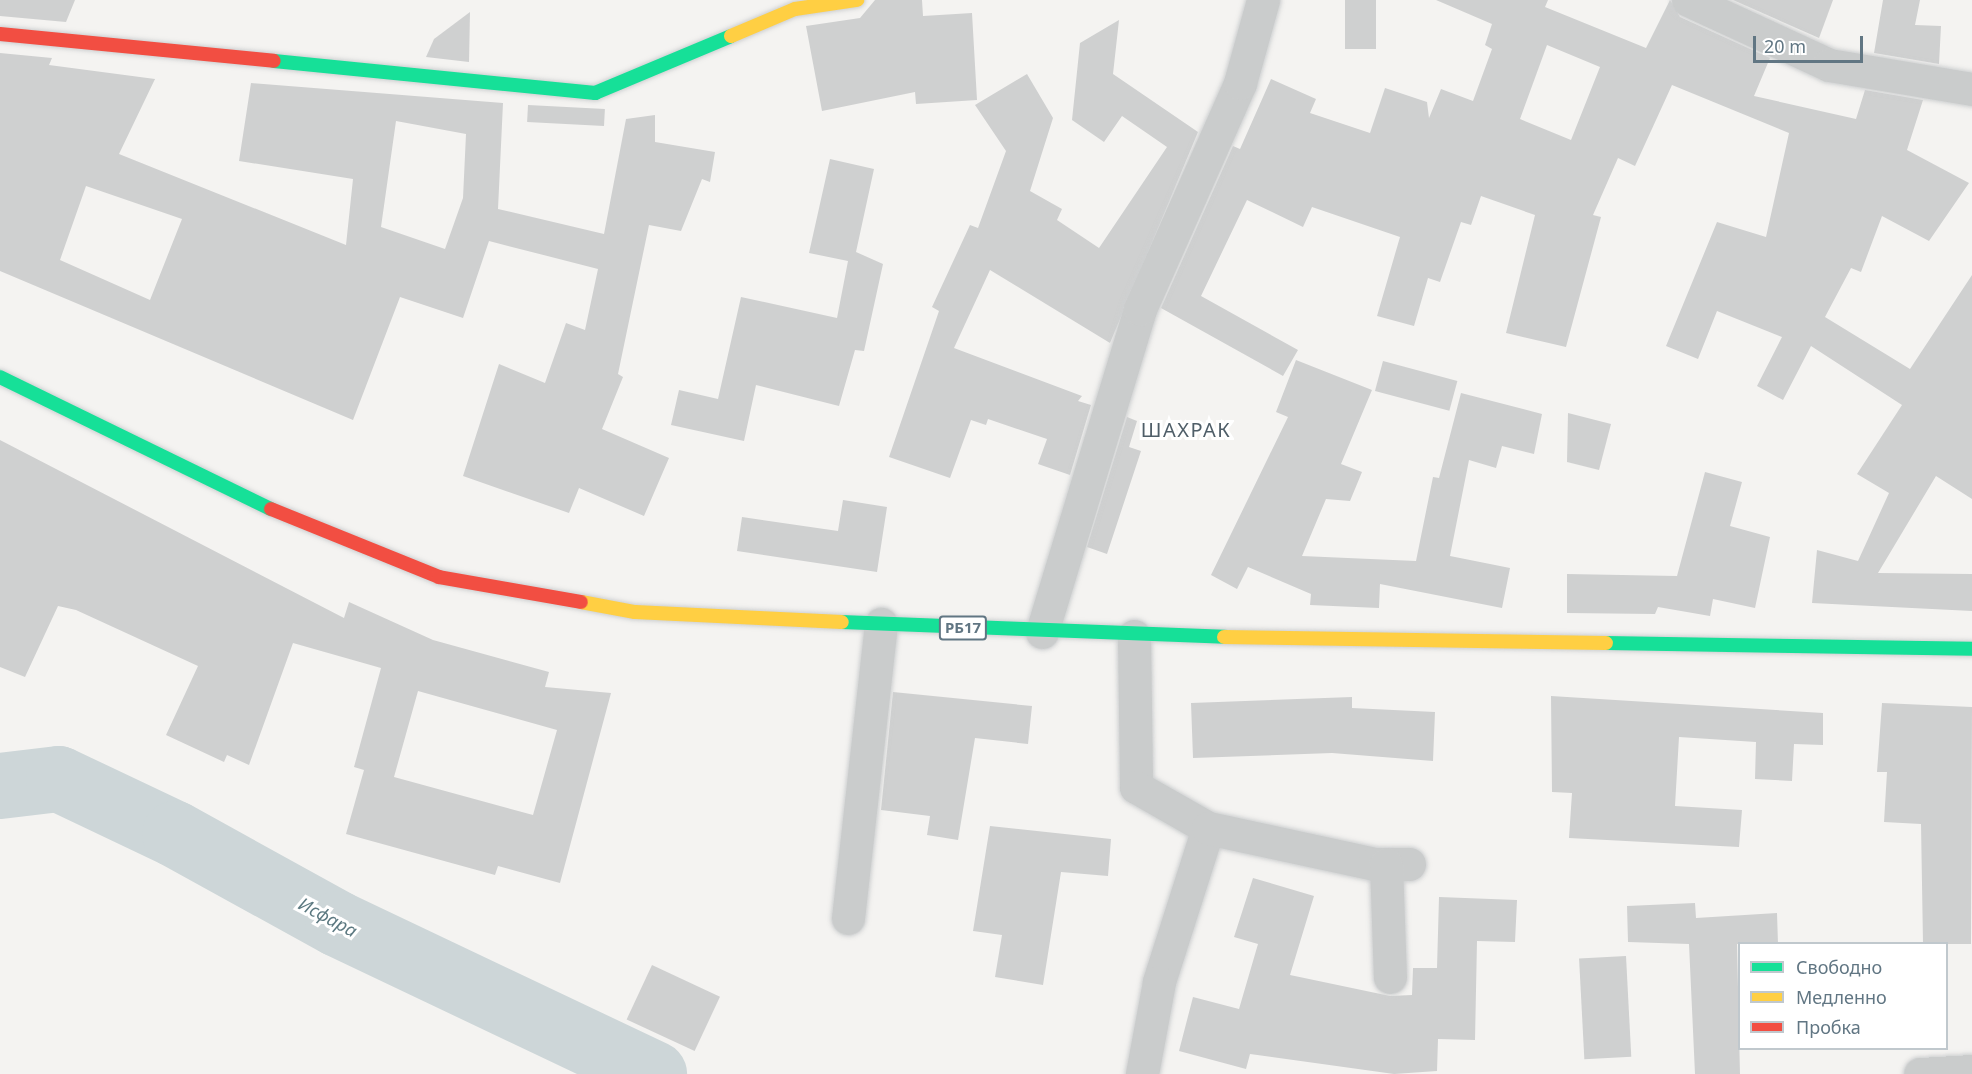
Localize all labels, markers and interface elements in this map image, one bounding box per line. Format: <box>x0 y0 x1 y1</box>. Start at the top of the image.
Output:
scale bar <box>1756 24 1866 62</box>
text: 20 m <box>1764 34 1806 58</box>
district label: ШАХРАК <box>1141 417 1231 441</box>
road number: РБ17 <box>938 616 988 640</box>
water label: Исфара <box>295 893 361 941</box>
legend <box>1738 942 1948 1050</box>
text: Свободно <box>1796 955 1882 979</box>
text: Медленно <box>1796 985 1887 1009</box>
text: Пробка <box>1796 1015 1861 1039</box>

